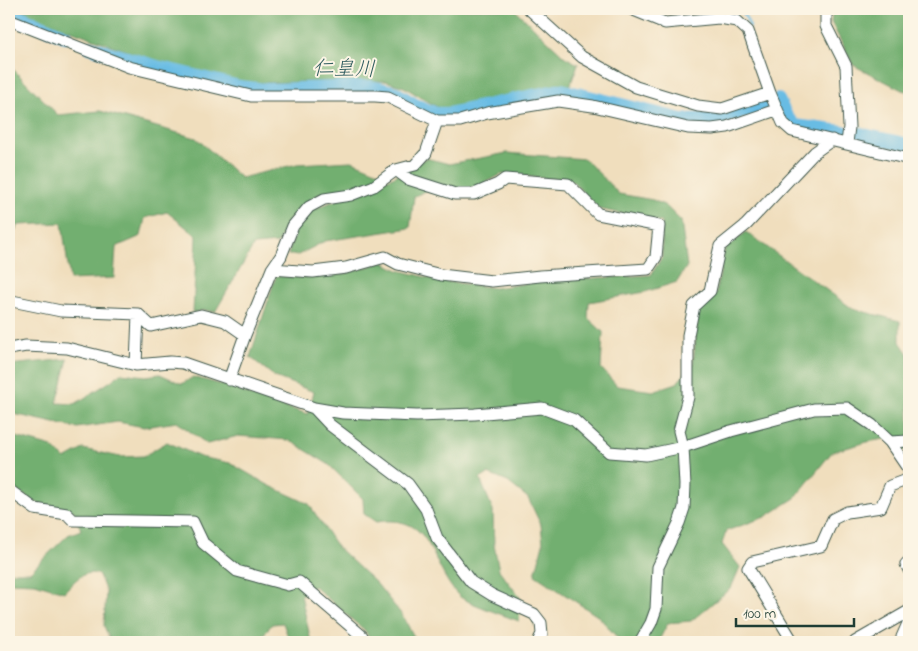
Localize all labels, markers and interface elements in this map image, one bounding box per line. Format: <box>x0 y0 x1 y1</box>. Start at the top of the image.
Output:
water label: 仁皇川 <box>312 54 376 86</box>
scale bar <box>736 596 853 628</box>
text: 100 m <box>743 603 776 625</box>

